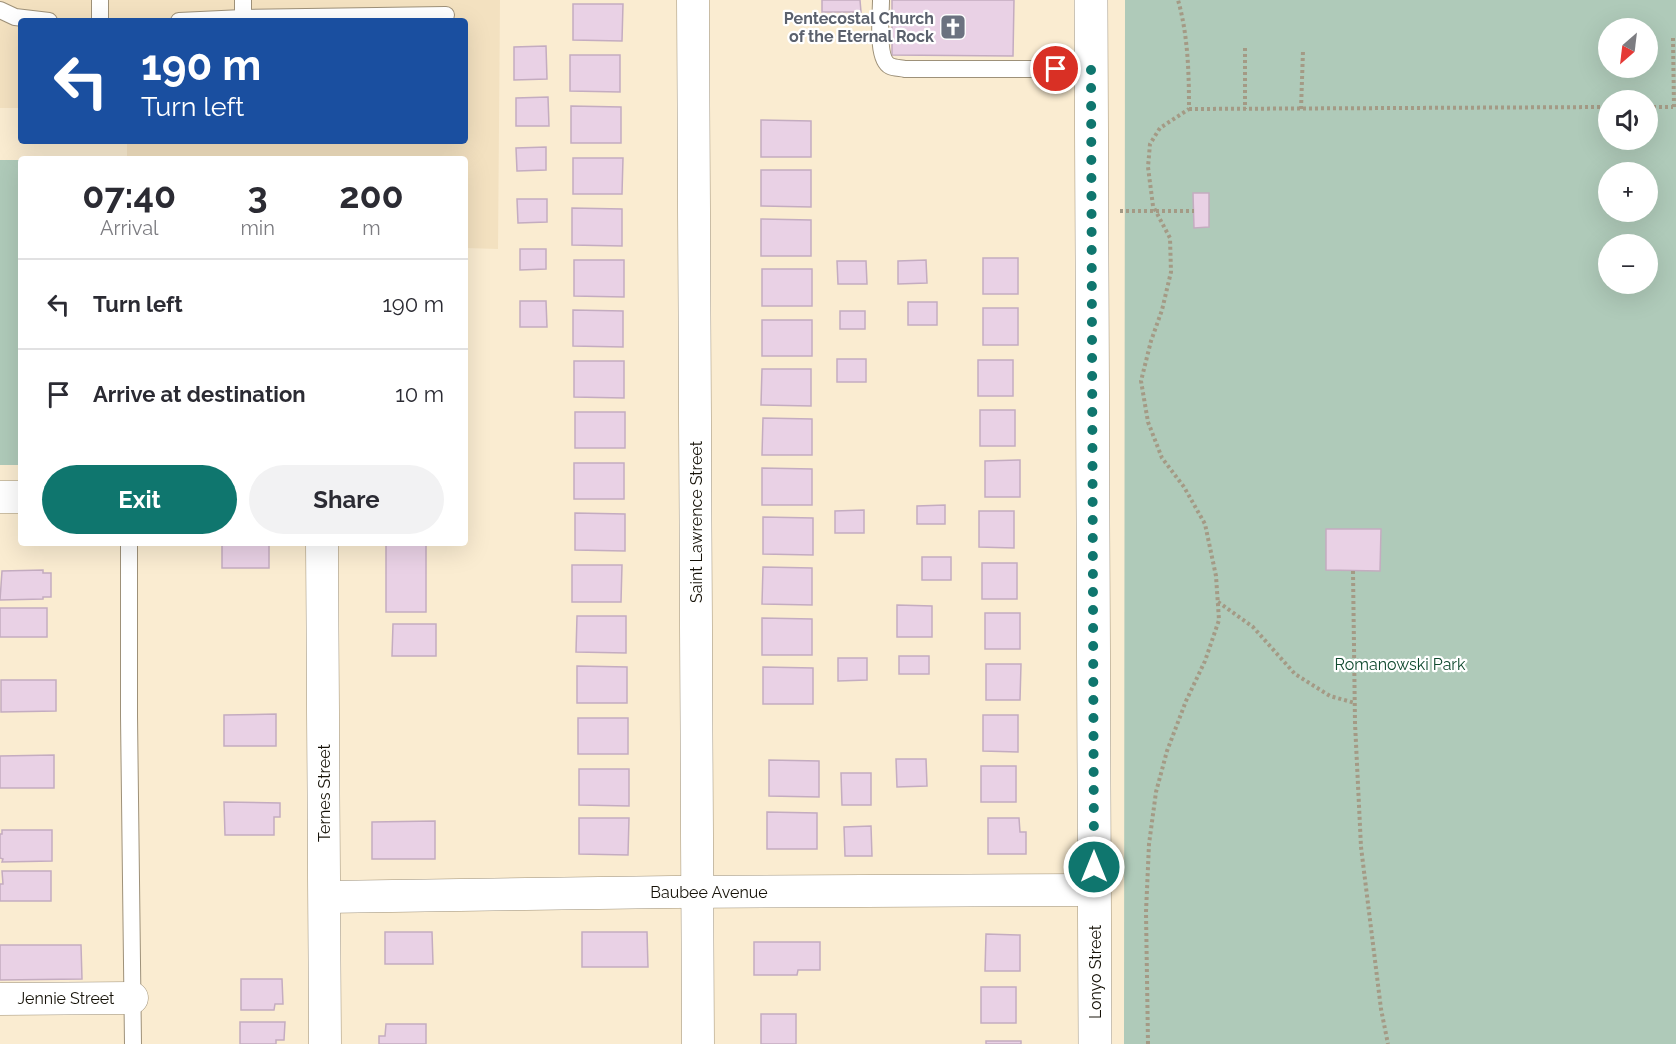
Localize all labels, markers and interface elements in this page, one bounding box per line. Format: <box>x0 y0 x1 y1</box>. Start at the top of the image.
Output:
place label: Pentecostal Church of the Eternal Rock <box>784 9 934 46</box>
church icon: Pentecostal Church of the Eternal Rock <box>938 12 968 42</box>
north arrow <box>1598 18 1658 78</box>
map controls <box>1598 18 1658 294</box>
text: 190 m <box>141 41 261 90</box>
icon: left <box>42 42 120 120</box>
pin <box>1030 43 1081 94</box>
icon: arrive <box>1039 52 1072 85</box>
button: sound <box>1598 90 1658 150</box>
text: Turn left <box>141 91 244 122</box>
button: + <box>1598 162 1658 222</box>
text: 07:40 <box>82 174 176 216</box>
text: 3 <box>248 174 268 216</box>
text: 200 <box>339 174 404 216</box>
text: Arrival <box>100 216 159 240</box>
text: min <box>240 216 275 240</box>
text: m <box>362 216 381 240</box>
button: − <box>1598 234 1658 294</box>
icon: left <box>42 288 75 321</box>
text: Turn left <box>93 291 183 317</box>
text: 190 m <box>382 291 444 317</box>
icon: arrive <box>42 378 75 411</box>
text: Arrive at destination <box>93 381 306 407</box>
text: 10 m <box>395 381 444 407</box>
street label: Saint Lawrence Street <box>687 440 706 603</box>
button: Exit <box>42 465 237 534</box>
button: Share <box>249 465 444 534</box>
park label: Romanowski Park <box>1335 655 1466 674</box>
street label: Ternes Street <box>315 743 334 842</box>
position arrow <box>1062 835 1126 899</box>
street label: Baubee Avenue <box>650 883 768 902</box>
street label: Lonyo Street <box>1086 924 1105 1019</box>
street label: Jennie Street <box>18 989 115 1008</box>

